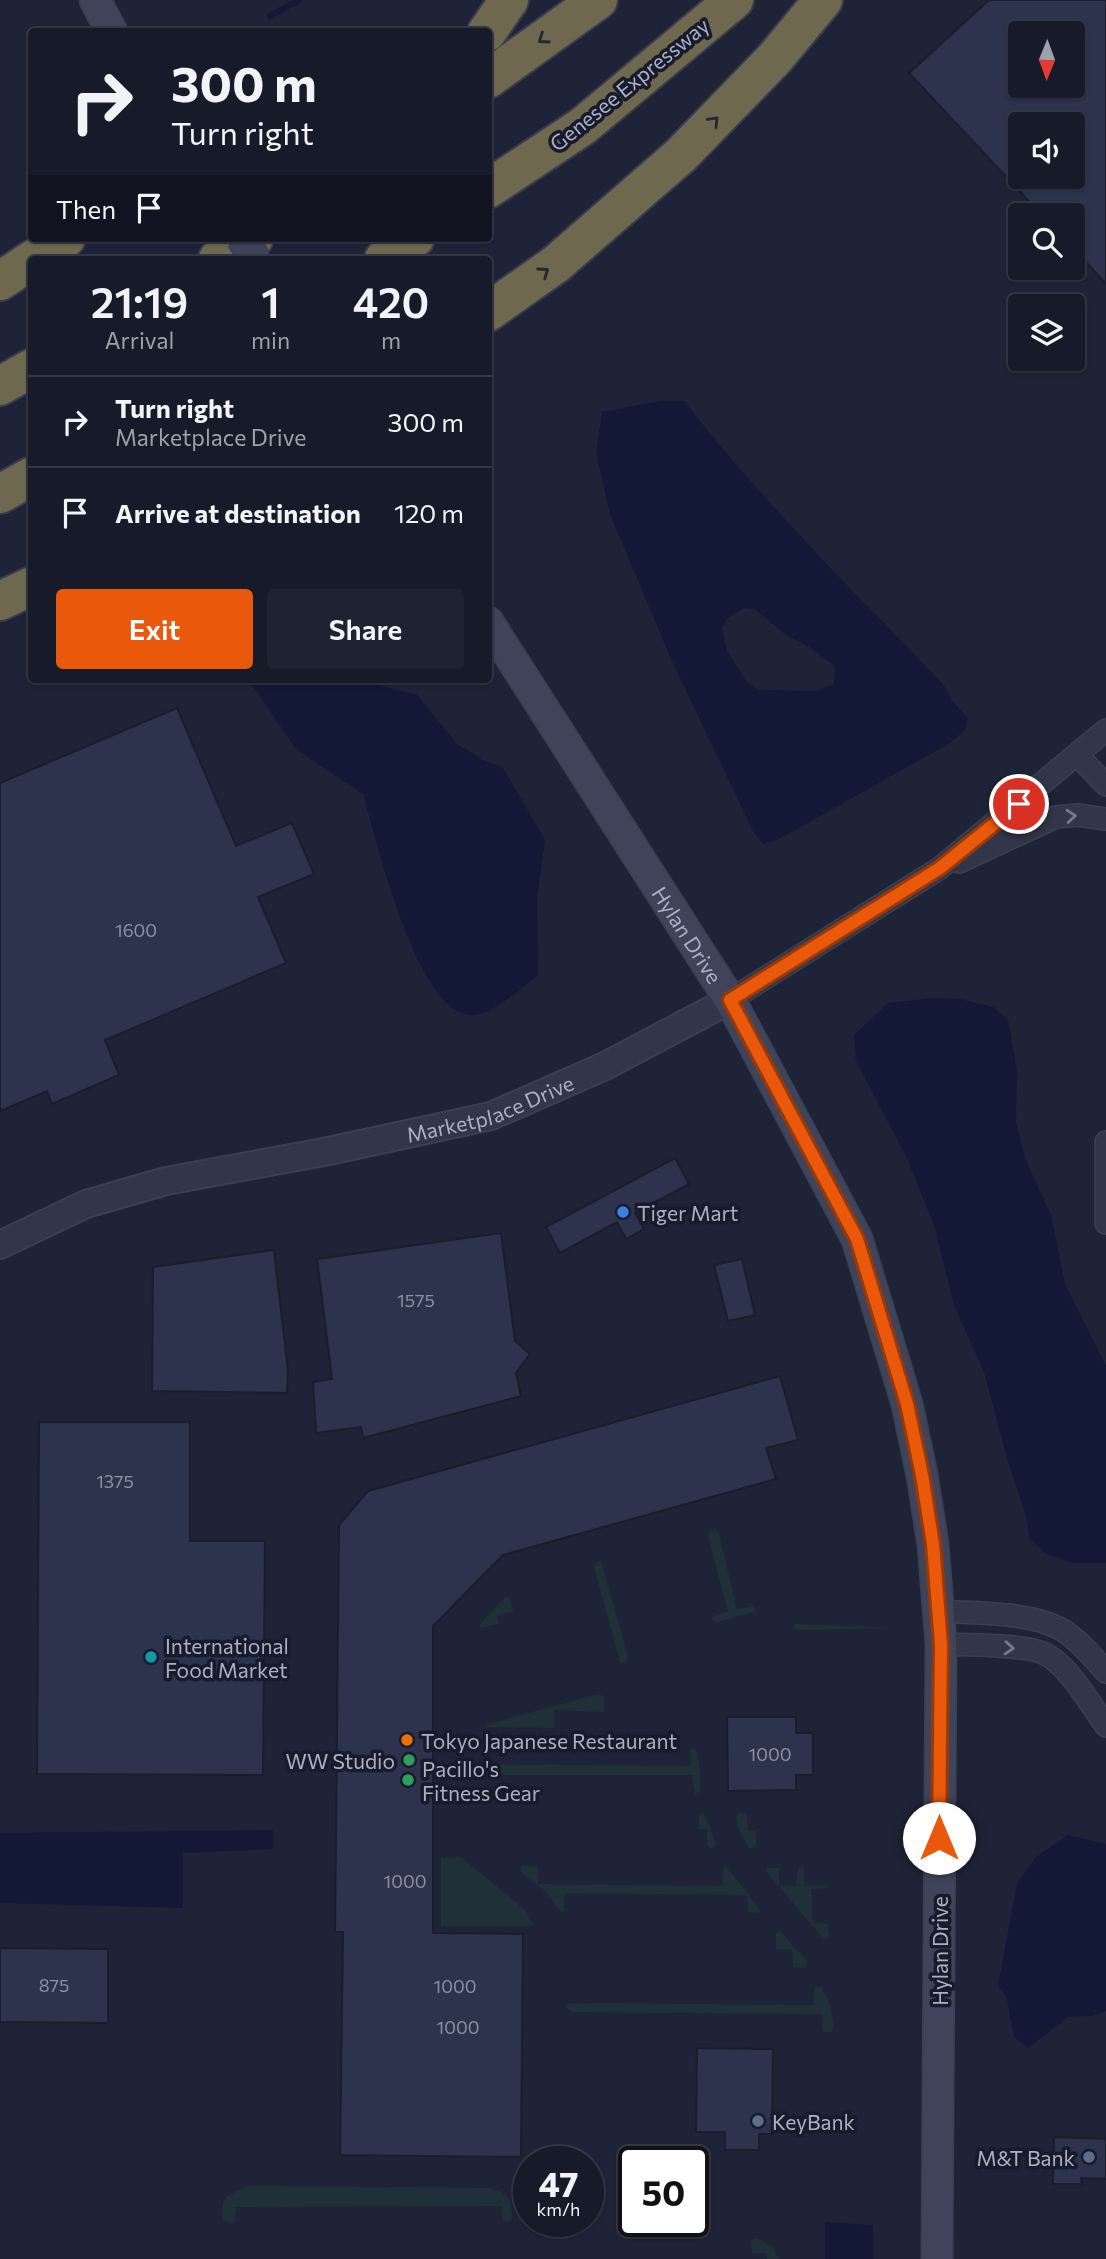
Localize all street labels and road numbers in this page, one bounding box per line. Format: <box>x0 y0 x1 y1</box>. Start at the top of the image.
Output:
street label: Genesee Expressway <box>544 12 714 156</box>
street label: Hylan Drive <box>648 881 728 987</box>
street label: Marketplace Drive <box>404 1069 577 1146</box>
street label: Hylan Drive <box>927 1896 952 2006</box>

